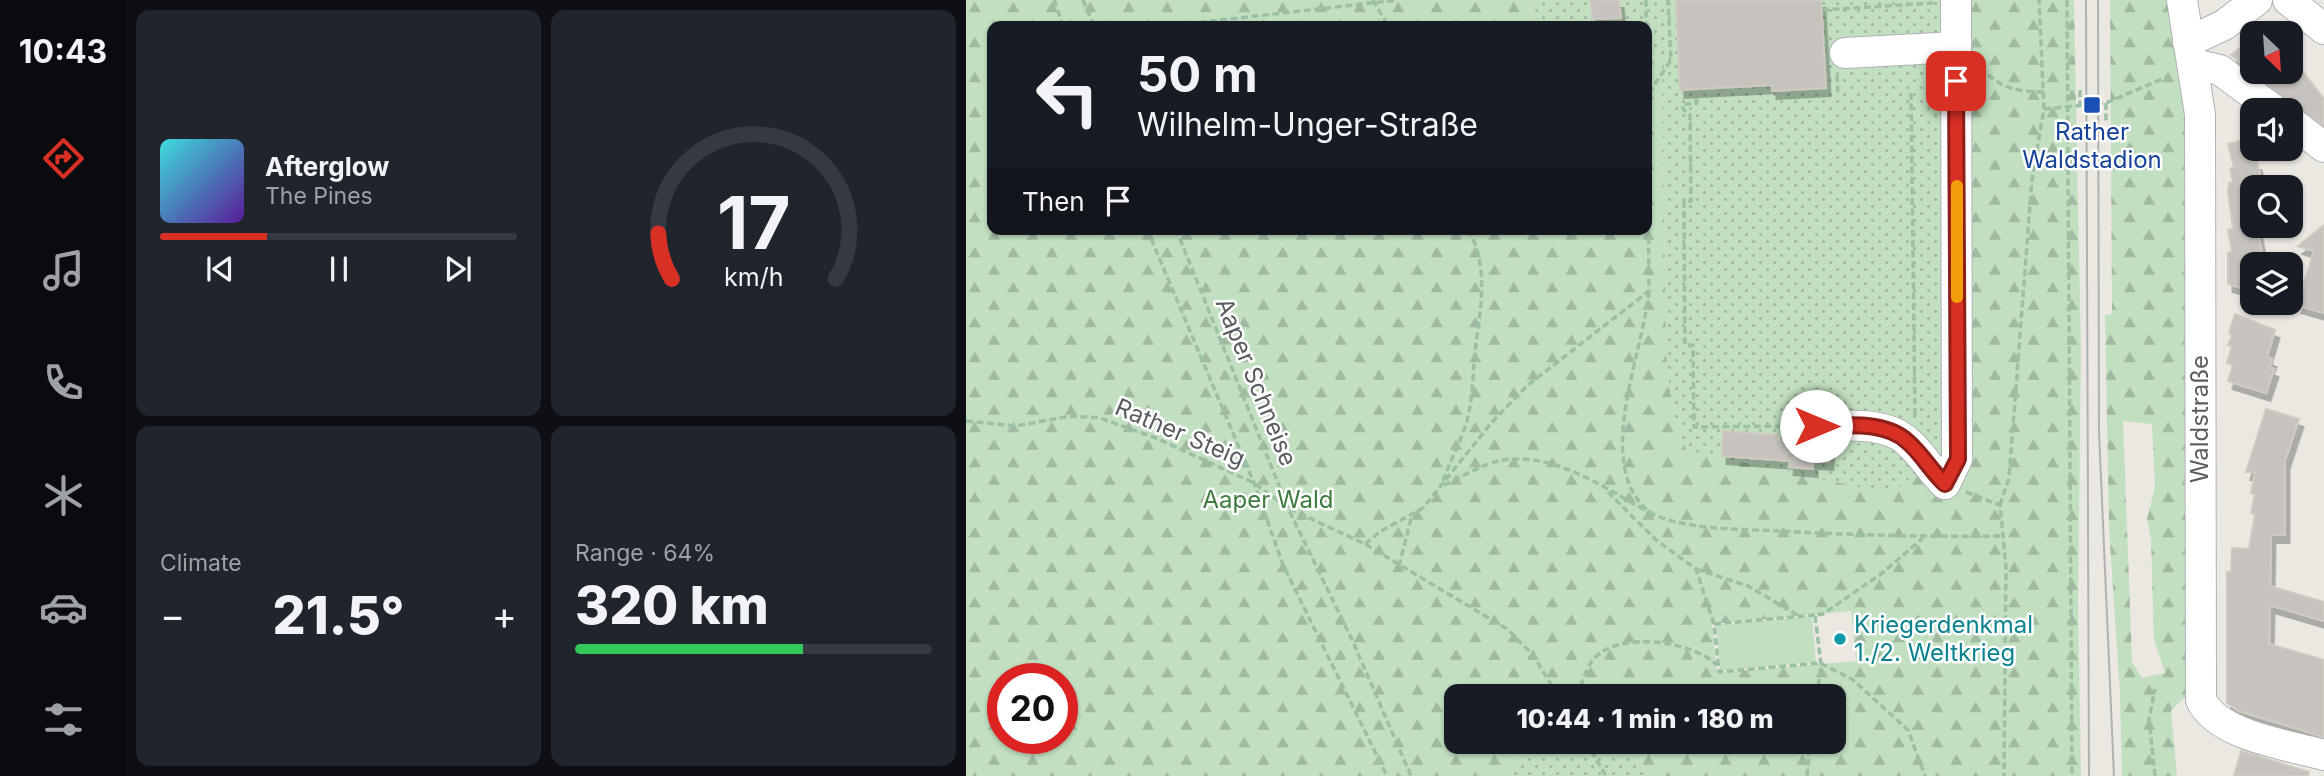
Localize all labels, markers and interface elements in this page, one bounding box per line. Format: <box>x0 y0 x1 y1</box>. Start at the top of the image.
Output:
north arrow <box>2240 21 2303 84</box>
map controls <box>2240 21 2303 315</box>
text: 10:43 <box>19 32 107 71</box>
text: 50 m <box>1137 45 1258 104</box>
icon: left <box>1022 49 1113 140</box>
pin <box>1926 51 1986 111</box>
icon: arrive <box>1937 62 1975 100</box>
marker: Rather Waldstadion <box>2082 95 2102 115</box>
button: sound <box>2240 98 2303 161</box>
text: Wilhelm-Unger-Straße <box>1137 105 1478 144</box>
place label: Rather Waldstadion <box>2022 117 2162 174</box>
icon: directions <box>39 134 88 183</box>
text: Afterglow <box>265 151 389 182</box>
button: search <box>2240 175 2303 238</box>
text: 17 <box>717 179 790 268</box>
text: The Pines <box>265 182 373 210</box>
icon: arrive <box>1099 182 1137 220</box>
text: Then <box>1022 186 1085 217</box>
icon: music <box>39 246 88 295</box>
icon: previous <box>201 250 239 288</box>
icon: pause <box>320 250 358 288</box>
icon: next <box>439 250 477 288</box>
button: layers <box>2240 252 2303 315</box>
text: km/h <box>724 262 783 292</box>
street label: Aaper Schneise <box>1210 294 1303 470</box>
street label: Waldstraße <box>2185 355 2214 483</box>
icon: phone <box>39 358 88 407</box>
position arrow <box>1779 389 1853 463</box>
street label: Rather Steig <box>1111 392 1249 473</box>
icon: climate <box>39 471 88 520</box>
park label: Aaper Wald <box>1203 485 1333 514</box>
text: Range · 64% <box>575 539 715 567</box>
text: Climate <box>160 549 242 577</box>
text: 320 km <box>575 574 769 637</box>
icon: car <box>39 583 88 632</box>
text: 21.5° <box>273 584 404 647</box>
text: − <box>160 592 185 638</box>
text: + <box>492 592 517 638</box>
place label: Kriegerdenkmal 1./2. Weltkrieg <box>1854 610 2033 667</box>
marker: Kriegerdenkmal 1./2. Weltkrieg <box>1832 631 1848 647</box>
speed limit sign: 20 <box>987 663 1078 754</box>
icon: filters <box>39 695 88 744</box>
text: 10:44 · 1 min · 180 m <box>1516 703 1774 734</box>

